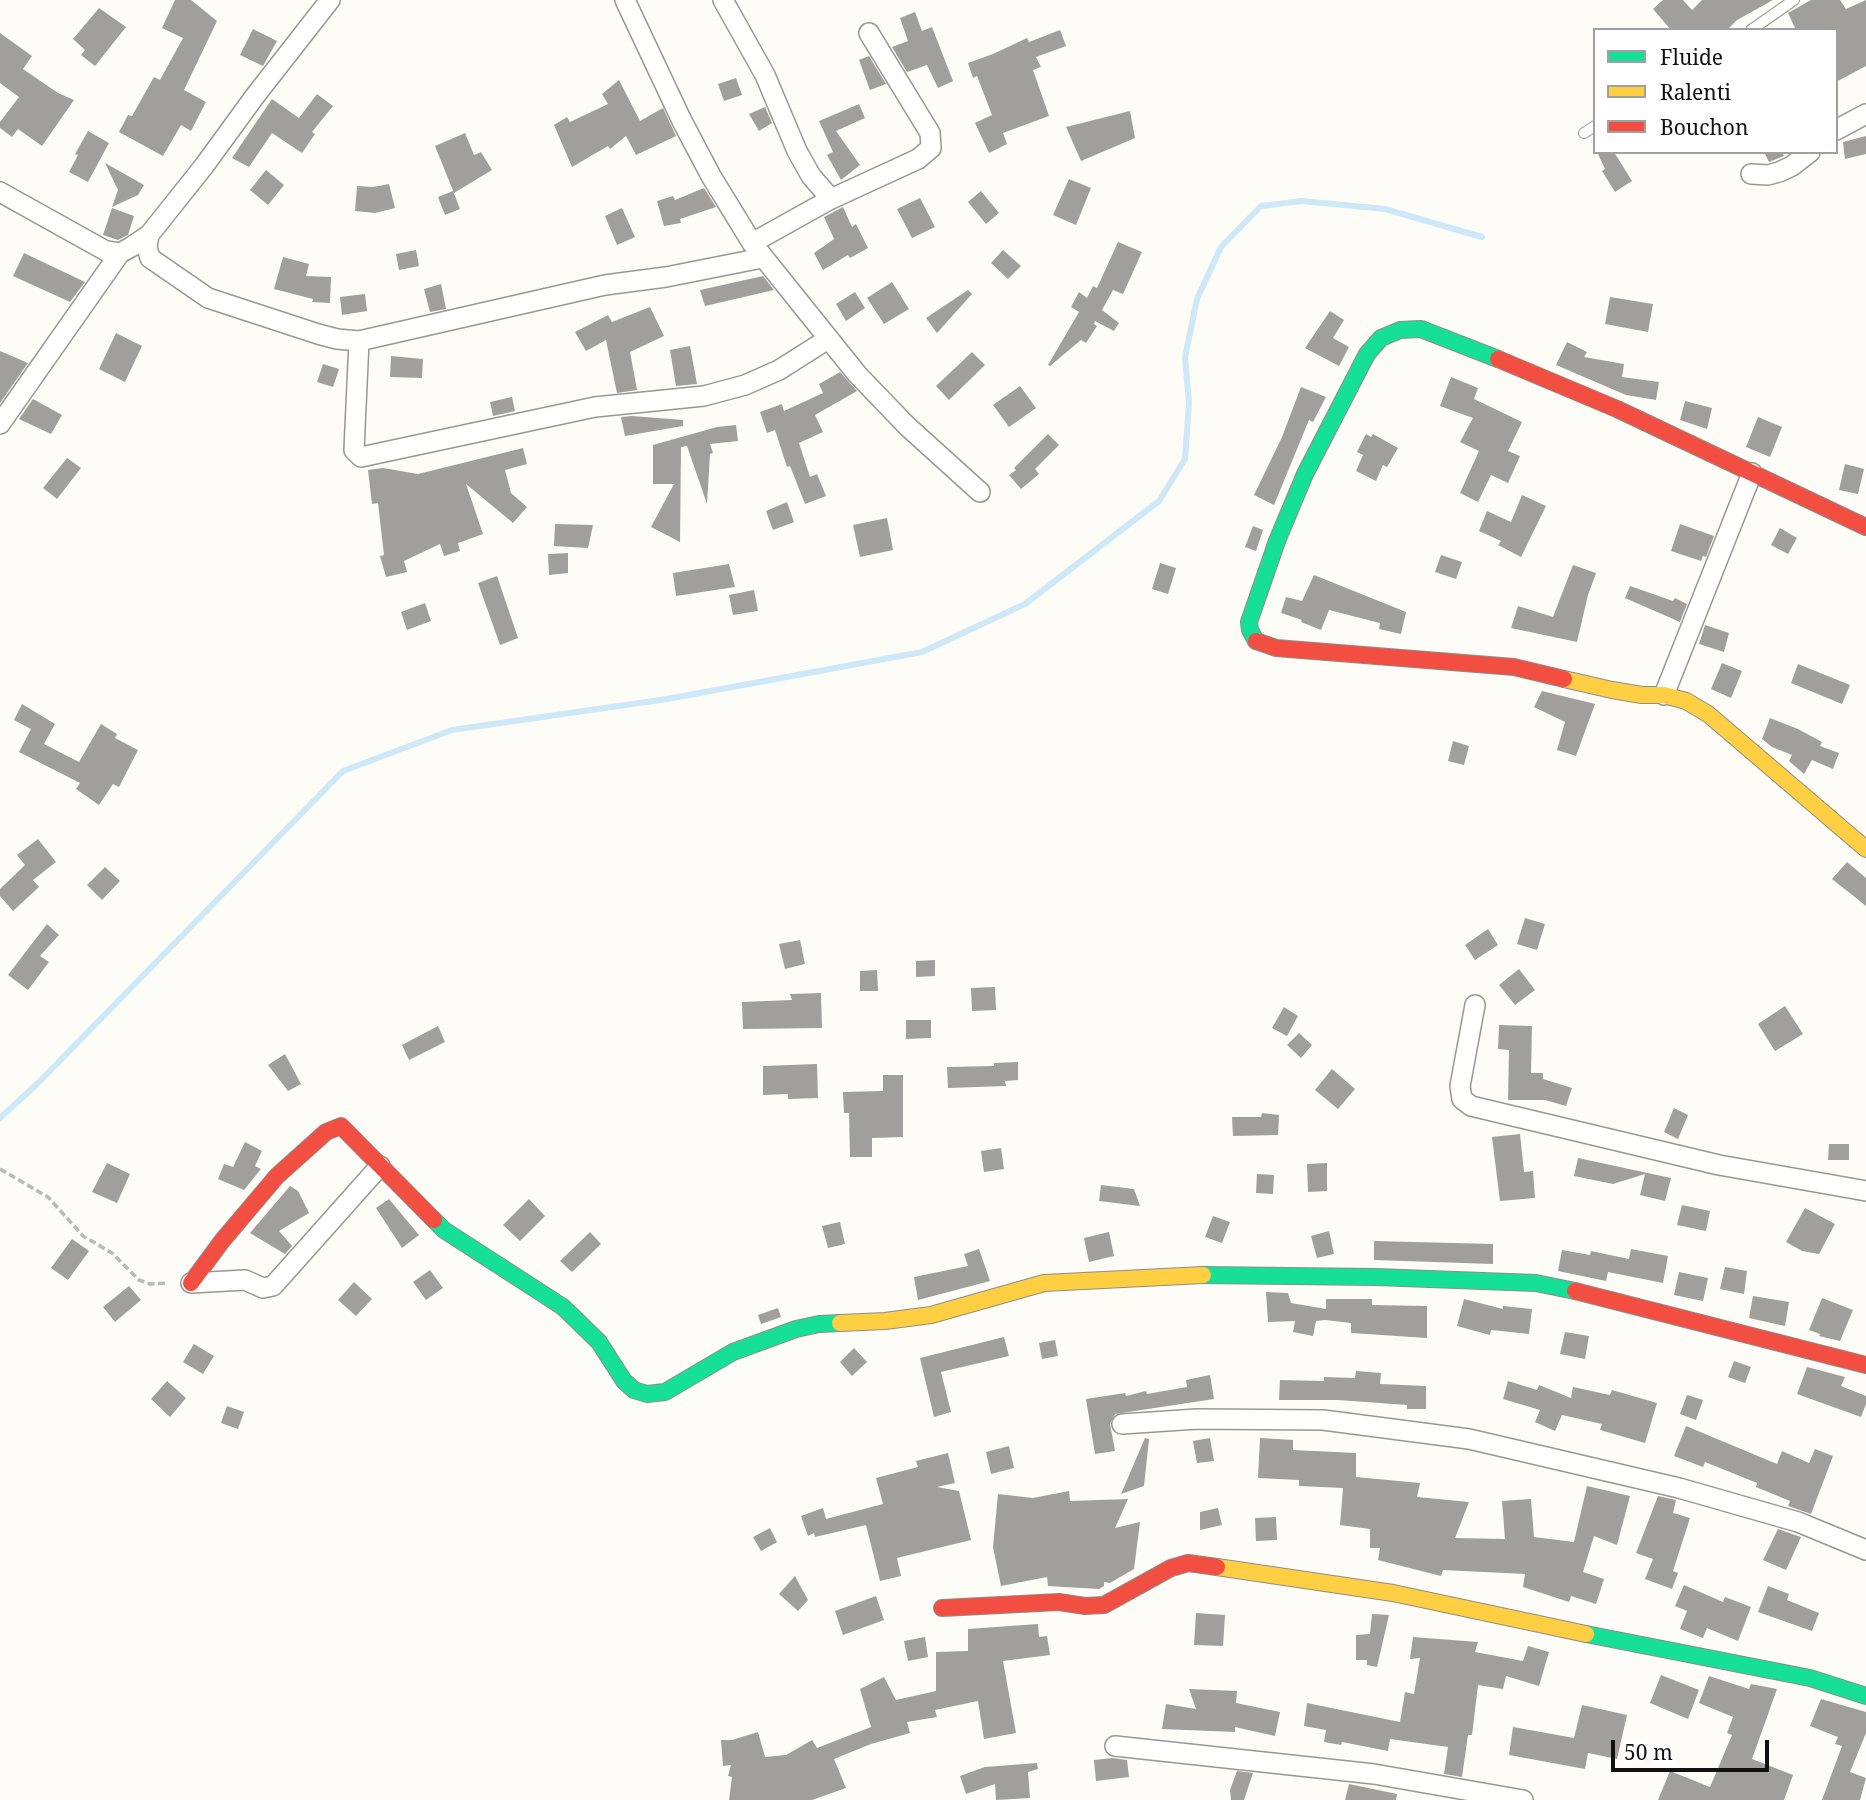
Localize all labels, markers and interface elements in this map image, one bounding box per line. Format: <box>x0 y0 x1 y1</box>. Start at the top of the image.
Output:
legend <box>1593 28 1838 154</box>
text: Fluide <box>1660 43 1723 71</box>
text: Ralenti <box>1660 78 1731 106</box>
text: Bouchon <box>1660 113 1749 141</box>
scale bar <box>1614 1727 1772 1771</box>
text: 50 m <box>1624 1738 1673 1766</box>

